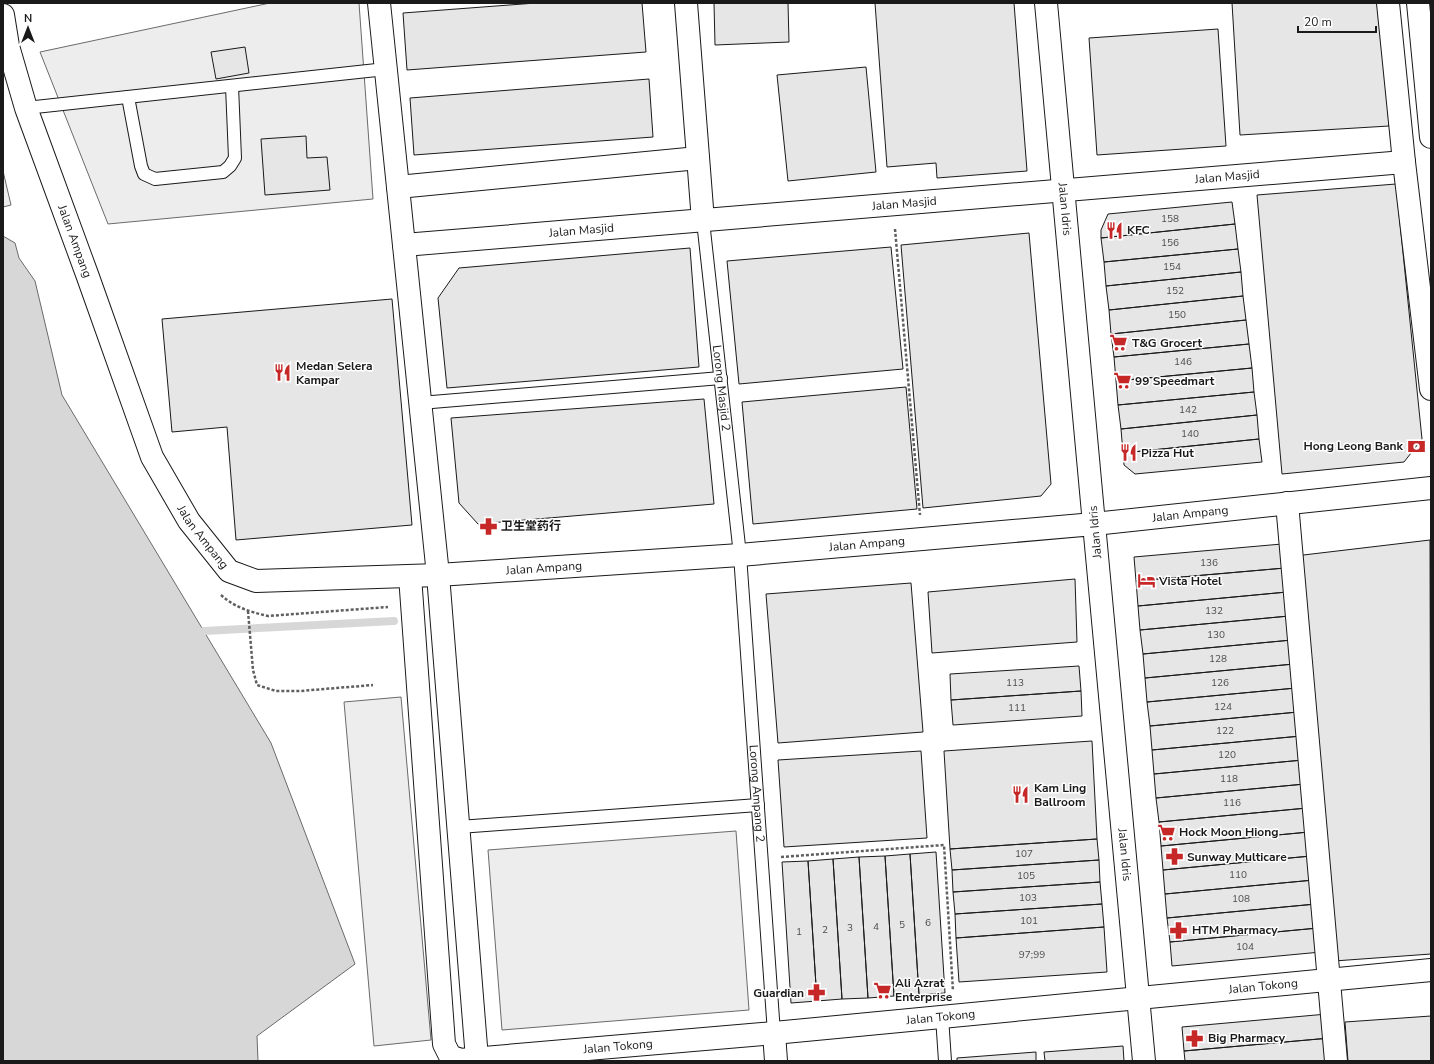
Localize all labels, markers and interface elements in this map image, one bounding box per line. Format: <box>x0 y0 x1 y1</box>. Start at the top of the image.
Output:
north arrow <box>8 8 48 48</box>
scale bar <box>1298 8 1376 34</box>
text: N <box>24 11 32 26</box>
text: 20 m <box>1304 14 1332 30</box>
street label: Jalan Masjid <box>1193 166 1260 187</box>
street label: Jalan Idris <box>1054 181 1075 237</box>
street label: Jalan Masjid <box>870 193 937 214</box>
street label: Jalan Ampang <box>54 202 96 280</box>
house number: 158 <box>1161 212 1179 226</box>
street label: Jalan Masjid <box>547 220 615 241</box>
restaurant icon: KFC <box>1104 220 1124 240</box>
place label: KFC <box>1127 222 1150 238</box>
house number: 156 <box>1161 236 1179 250</box>
house number: 154 <box>1163 260 1181 274</box>
house number: 152 <box>1166 284 1184 298</box>
house number: 150 <box>1168 308 1186 322</box>
supermarket icon: T&G Grocert <box>1109 333 1129 353</box>
place label: T&G Grocert <box>1132 335 1202 351</box>
street label: Lorong Masjid 2 <box>709 344 734 432</box>
house number: 146 <box>1174 355 1192 369</box>
place label: Medan Selera Kampar <box>296 358 373 388</box>
restaurant icon: Medan Selera Kampar <box>273 363 293 383</box>
supermarket icon: 99 Speedmart <box>1112 371 1132 391</box>
place label: 99 Speedmart <box>1135 373 1215 389</box>
house number: 142 <box>1179 403 1197 417</box>
house number: 140 <box>1181 427 1199 441</box>
bank icon: Hong Leong Bank <box>1406 436 1426 456</box>
place label: Hong Leong Bank <box>1303 438 1404 454</box>
restaurant icon: Pizza Hut <box>1118 443 1138 463</box>
place label: Pizza Hut <box>1141 445 1194 461</box>
street label: Jalan Ampang <box>173 501 232 572</box>
street label: Jalan Ampang <box>1150 502 1229 526</box>
street label: Jalan Idris <box>1085 505 1105 560</box>
pharmacy icon: 卫生堂药行 <box>478 516 498 536</box>
place label: 卫生堂药行 <box>501 518 561 534</box>
street label: Jalan Ampang <box>827 533 906 555</box>
house number: 136 <box>1200 556 1218 570</box>
street label: Jalan Ampang <box>504 557 583 579</box>
hotel icon: Vista Hotel <box>1136 571 1156 591</box>
place label: Vista Hotel <box>1158 573 1222 589</box>
house number: 132 <box>1205 604 1223 618</box>
house number: 130 <box>1207 628 1225 642</box>
house number: 128 <box>1209 652 1227 666</box>
house number: 113 <box>1006 676 1024 690</box>
house number: 126 <box>1211 676 1229 690</box>
house number: 124 <box>1214 700 1232 714</box>
house number: 111 <box>1008 701 1026 715</box>
house number: 122 <box>1216 724 1234 738</box>
street label: Lorong Ampang 2 <box>746 744 768 843</box>
house number: 120 <box>1218 748 1236 762</box>
house number: 118 <box>1220 772 1238 786</box>
place label: Kam Ling Ballroom <box>1034 780 1086 810</box>
restaurant icon: Kam Ling Ballroom <box>1011 785 1031 805</box>
house number: 116 <box>1223 796 1241 810</box>
supermarket icon: Hock Moon Hiong <box>1156 822 1176 842</box>
place label: Hock Moon Hiong <box>1179 824 1279 840</box>
street label: Jalan Idris <box>1114 827 1135 882</box>
house number: 107 <box>1015 847 1033 861</box>
pharmacy icon: Sunway Multicare <box>1164 847 1184 867</box>
place label: Sunway Multicare <box>1187 849 1287 865</box>
house number: 110 <box>1229 868 1247 882</box>
house number: 105 <box>1017 869 1035 883</box>
house number: 103 <box>1019 891 1037 905</box>
house number: 108 <box>1232 892 1250 906</box>
house number: 101 <box>1020 914 1038 928</box>
house number: 6 <box>925 916 931 930</box>
house number: 5 <box>899 918 905 932</box>
house number: 4 <box>873 920 879 934</box>
pharmacy icon: HTM Pharmacy <box>1169 920 1189 940</box>
house number: 3 <box>847 921 853 935</box>
place label: HTM Pharmacy <box>1192 922 1278 938</box>
house number: 2 <box>822 923 828 937</box>
house number: 1 <box>796 925 802 939</box>
house number: 104 <box>1236 940 1254 954</box>
house number: 97;99 <box>1019 948 1045 962</box>
place label: Ali Azrat Enterprise <box>895 975 953 1005</box>
street label: Jalan Tokong <box>1227 975 1299 997</box>
supermarket icon: Ali Azrat Enterprise <box>872 980 892 1000</box>
pharmacy icon: Guardian <box>807 983 827 1003</box>
place label: Guardian <box>753 985 804 1001</box>
street label: Jalan Tokong <box>904 1006 976 1028</box>
pharmacy icon: Big Pharmacy <box>1185 1028 1205 1048</box>
place label: Big Pharmacy <box>1208 1030 1286 1046</box>
street label: Jalan Tokong <box>582 1035 653 1057</box>

